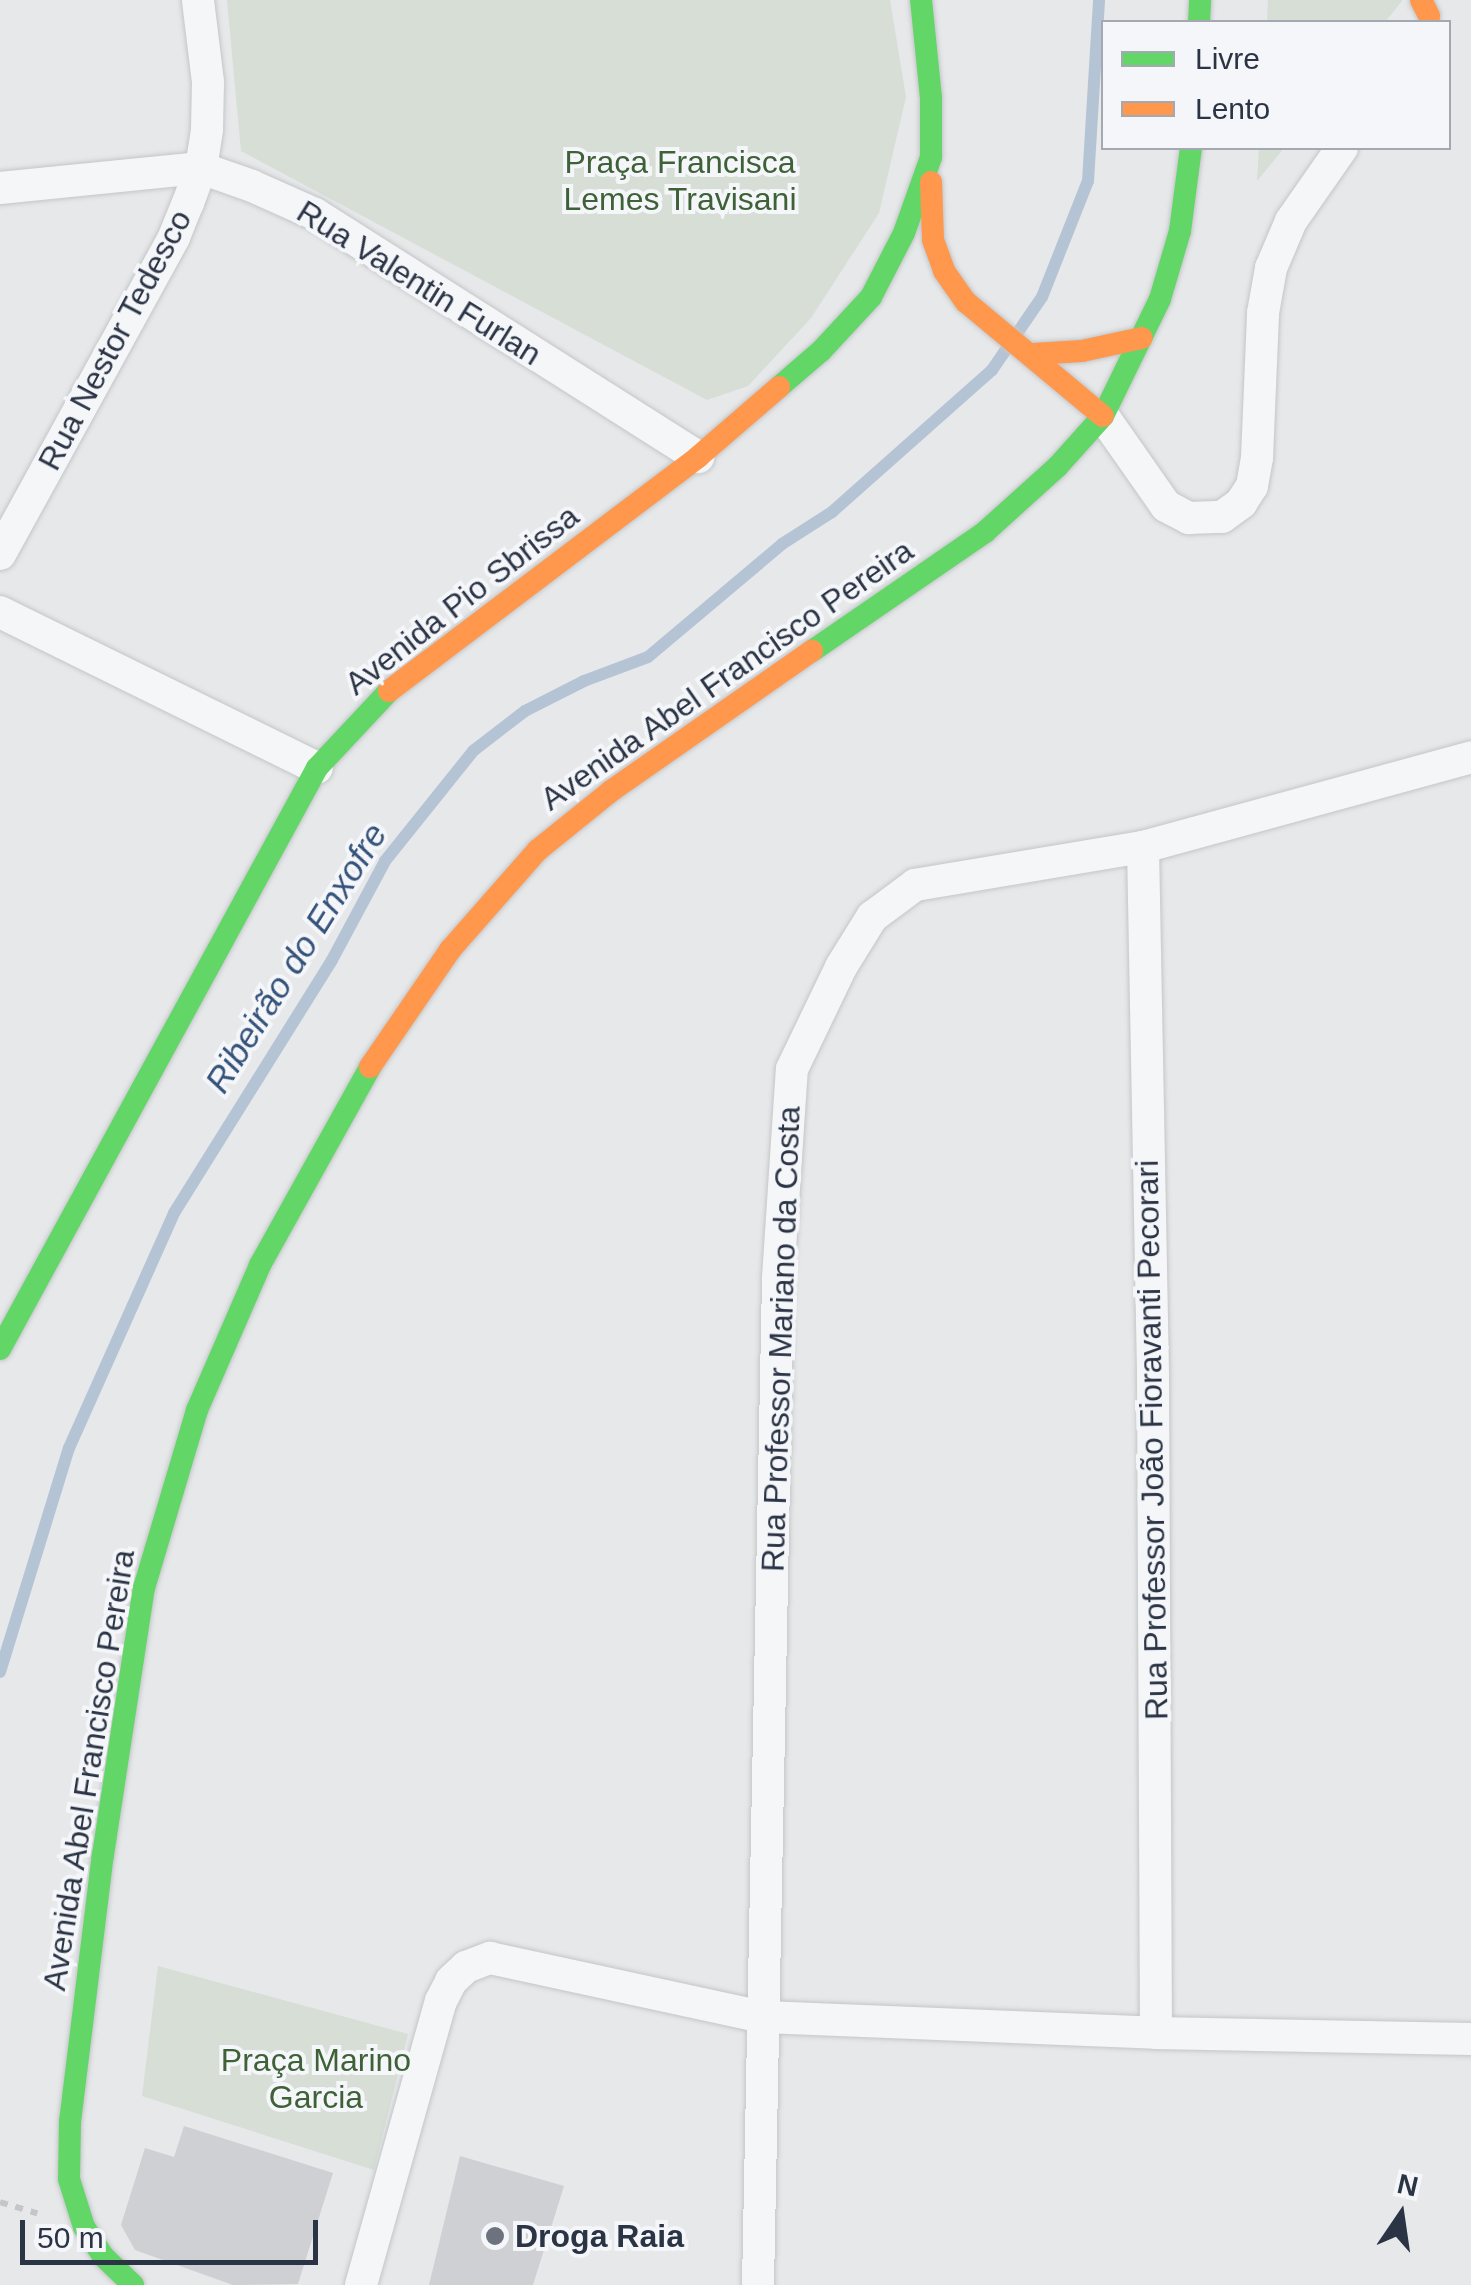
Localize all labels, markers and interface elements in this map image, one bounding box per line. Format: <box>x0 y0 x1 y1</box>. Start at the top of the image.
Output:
legend <box>1101 20 1451 150</box>
text: Livre <box>1195 42 1260 75</box>
text: Lento <box>1195 92 1270 125</box>
park label: Praça Francisca Lemes Travisani <box>563 144 797 219</box>
street label: Rua Valentin Furlan <box>290 192 548 374</box>
street label: Rua Nestor Tedesco <box>30 203 200 477</box>
street label: Avenida Pio Sbrissa <box>338 497 586 703</box>
street label: Avenida Abel Francisco Pereira <box>533 531 921 819</box>
water label: Ribeirão do Enxofre <box>196 816 396 1100</box>
street label: Rua Professor Mariano da Costa <box>754 1105 808 1573</box>
street label: Rua Professor João Fioravanti Pecorari <box>1128 1160 1176 1720</box>
street label: Avenida Abel Francisco Pereira <box>35 1546 143 1994</box>
park label: Praça Marino Garcia <box>221 2042 411 2117</box>
north arrow <box>1351 2165 1451 2265</box>
text: N <box>1395 2168 1421 2203</box>
scale bar <box>25 2200 322 2262</box>
place label: Droga Raia <box>515 2217 684 2255</box>
text: 50 m <box>37 2221 104 2254</box>
marker: Droga Raia <box>484 2225 506 2247</box>

